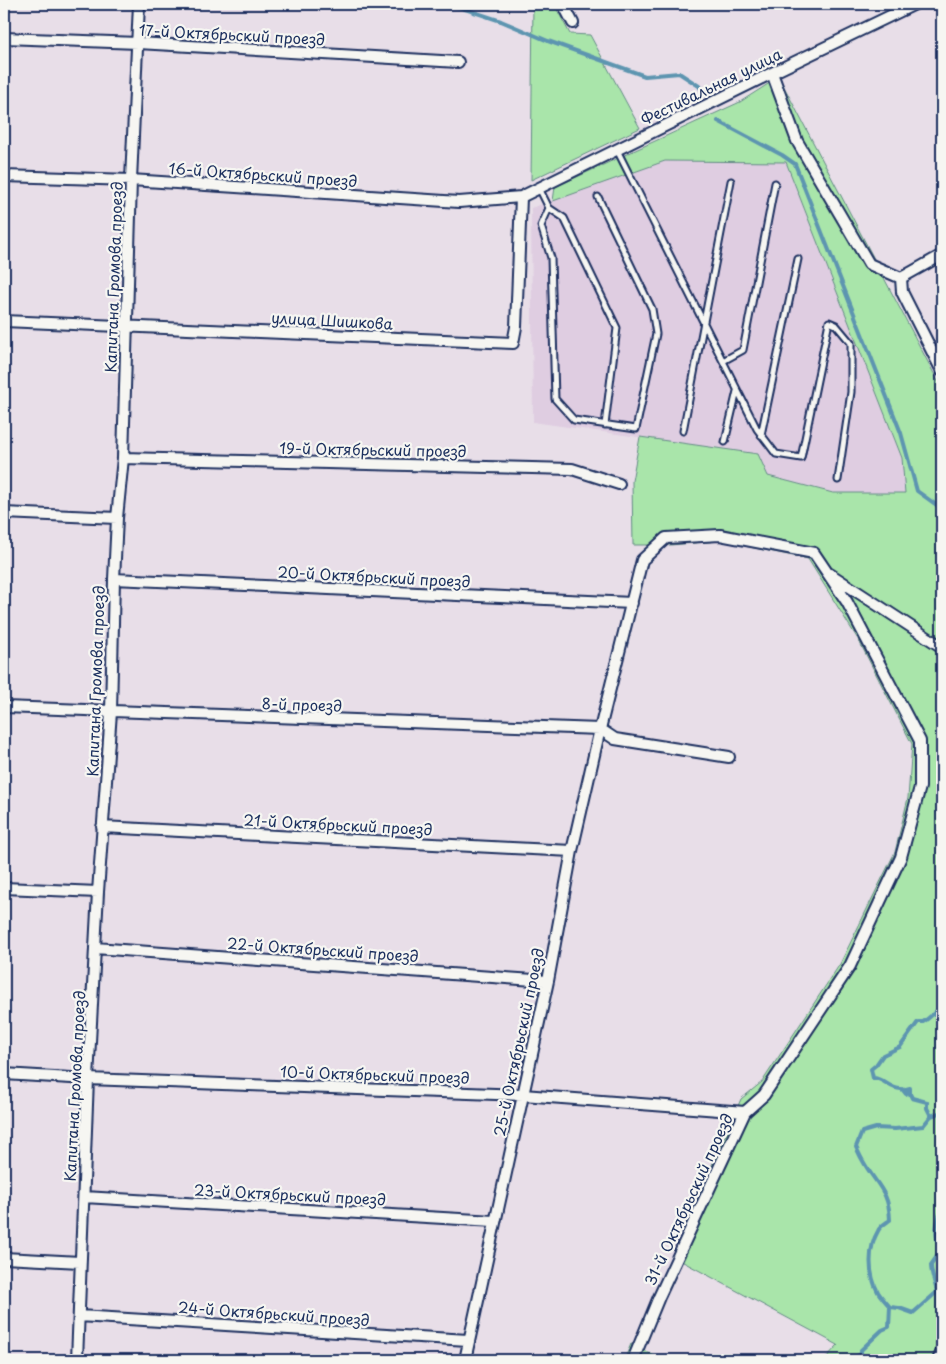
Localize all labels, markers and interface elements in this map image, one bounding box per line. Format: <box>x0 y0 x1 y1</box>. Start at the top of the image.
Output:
street label: 17-й Октябрьский проезд <box>138 18 326 50</box>
street label: Фестивальная улица <box>637 42 786 130</box>
street label: 16-й Октябрьский проезд <box>168 156 358 192</box>
street label: Капитана Громова проезд <box>98 181 128 373</box>
street label: улица Шишкова <box>271 305 394 335</box>
street label: 19-й Октябрьский проезд <box>279 436 467 462</box>
street label: 20-й Октябрьский проезд <box>277 559 471 593</box>
street label: Капитана Громова проезд <box>80 585 110 777</box>
street label: 8-й проезд <box>261 691 343 717</box>
street label: 21-й Октябрьский проезд <box>243 808 433 840</box>
street label: 22-й Октябрьский проезд <box>226 931 420 967</box>
street label: 25-й Октябрьский проезд <box>487 946 549 1138</box>
street label: Капитана Громова проезд <box>58 990 90 1182</box>
street label: 10-й Октябрьский проезд <box>280 1059 470 1089</box>
street label: 31-й Октябрьский проезд <box>638 1109 738 1289</box>
street label: 23-й Октябрьский проезд <box>193 1177 387 1211</box>
street label: 24-й Октябрьский проезд <box>177 1295 371 1331</box>

